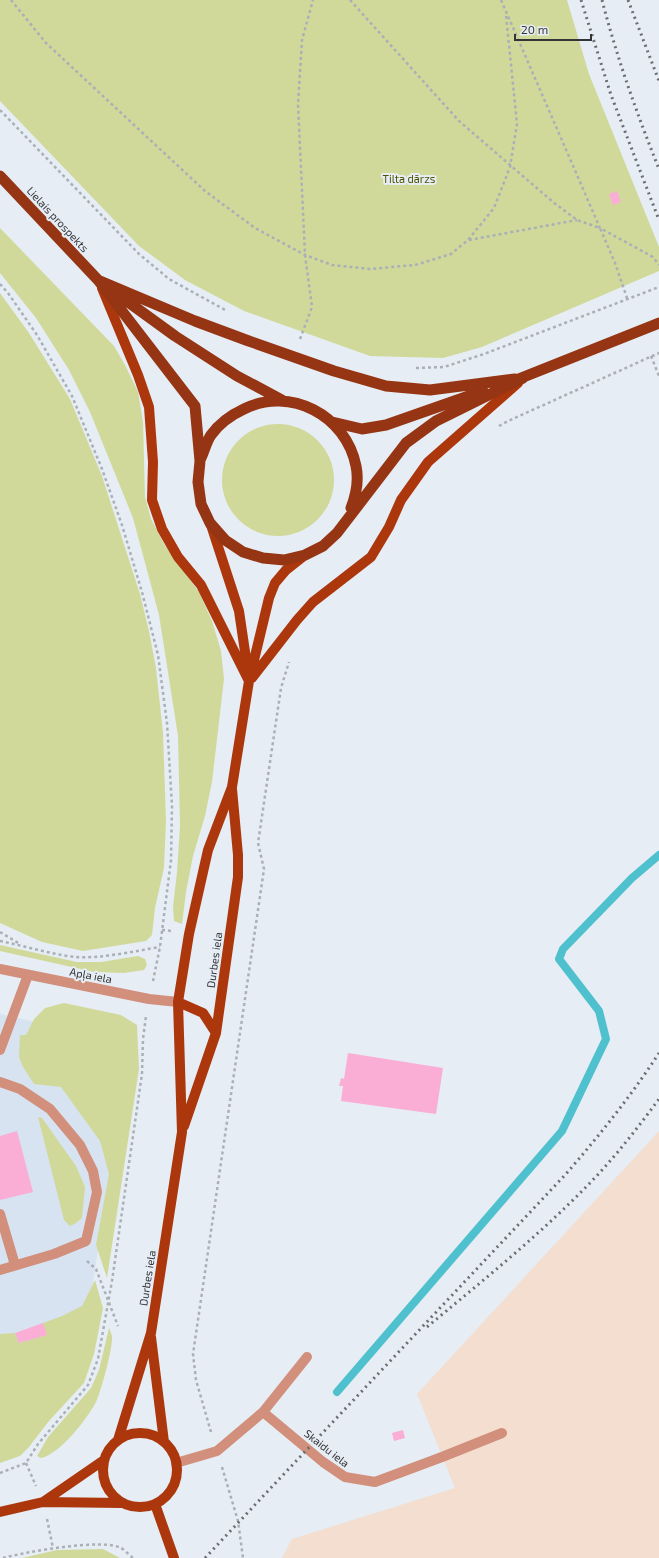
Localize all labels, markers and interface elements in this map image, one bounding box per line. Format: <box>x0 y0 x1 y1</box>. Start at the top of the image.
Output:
scale bar <box>515 16 591 42</box>
text: 20 m <box>521 22 548 36</box>
park label: Tilta dārzs <box>383 172 436 185</box>
street label: Lielais prospekts <box>24 184 92 255</box>
street label: Durbes iela <box>204 931 224 989</box>
street label: Apļa iela <box>68 965 113 987</box>
street label: Durbes iela <box>136 1249 158 1307</box>
street label: Skaidu iela <box>302 1426 352 1470</box>

